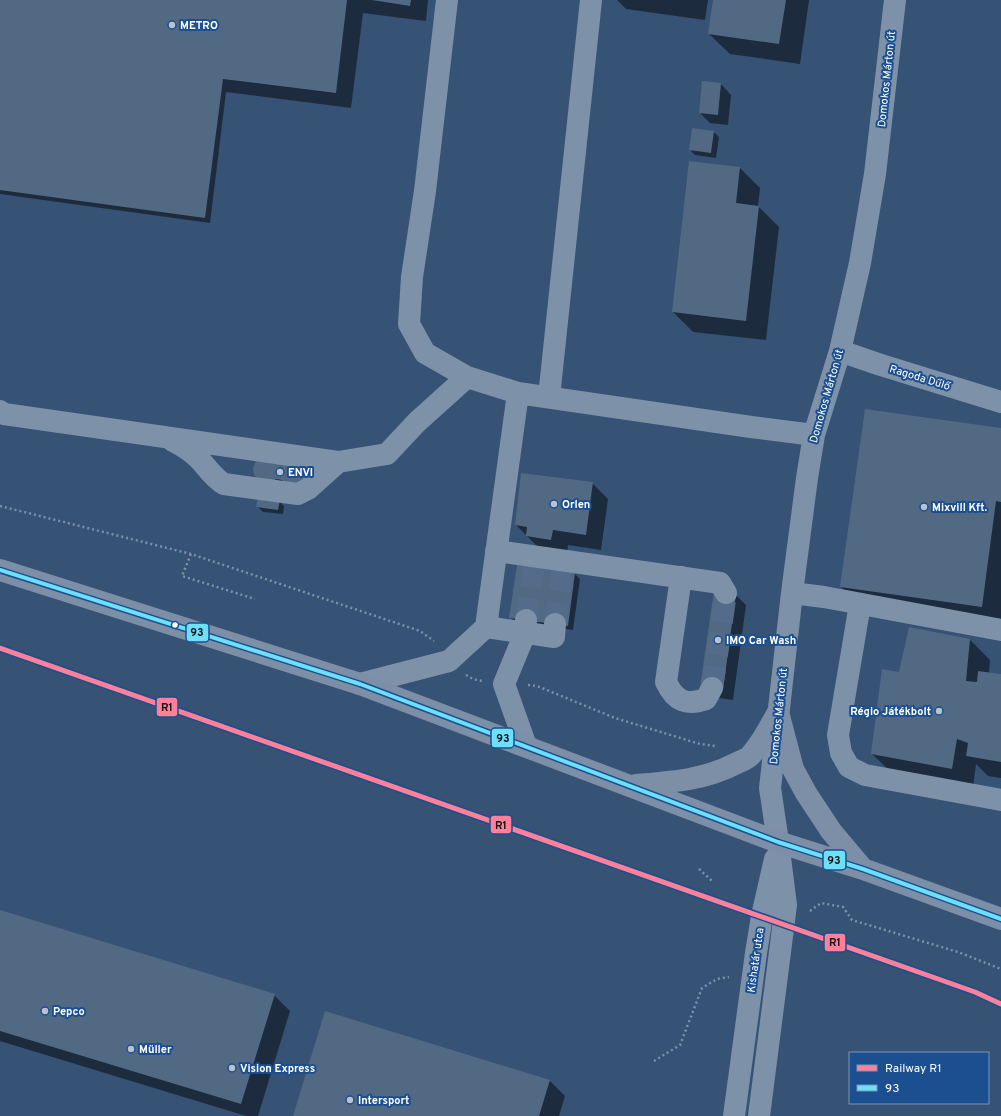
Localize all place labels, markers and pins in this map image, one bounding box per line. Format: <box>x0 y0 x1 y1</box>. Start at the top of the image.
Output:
place label: METRO <box>180 19 218 33</box>
marker: METRO <box>167 20 177 30</box>
place label: ENVI <box>288 466 313 480</box>
marker: ENVI <box>275 467 285 477</box>
place label: Orlen <box>562 498 590 512</box>
marker: Orlen <box>549 499 559 509</box>
place label: Mixvill Kft. <box>932 501 987 515</box>
marker: Mixvill Kft. <box>919 502 929 512</box>
unlabelled marker <box>170 620 180 630</box>
place label: IMO Car Wash <box>726 634 796 648</box>
marker: IMO Car Wash <box>713 635 723 645</box>
place label: Régio Játékbolt <box>850 705 931 719</box>
marker: Régio Játékbolt <box>934 706 944 716</box>
place label: Pepco <box>53 1005 85 1019</box>
marker: Pepco <box>40 1006 50 1016</box>
place label: Müller <box>139 1043 172 1057</box>
marker: Müller <box>126 1044 136 1054</box>
place label: Vision Express <box>240 1062 315 1076</box>
marker: Vision Express <box>227 1063 237 1073</box>
place label: Intersport <box>358 1094 409 1108</box>
marker: Intersport <box>345 1095 355 1105</box>

